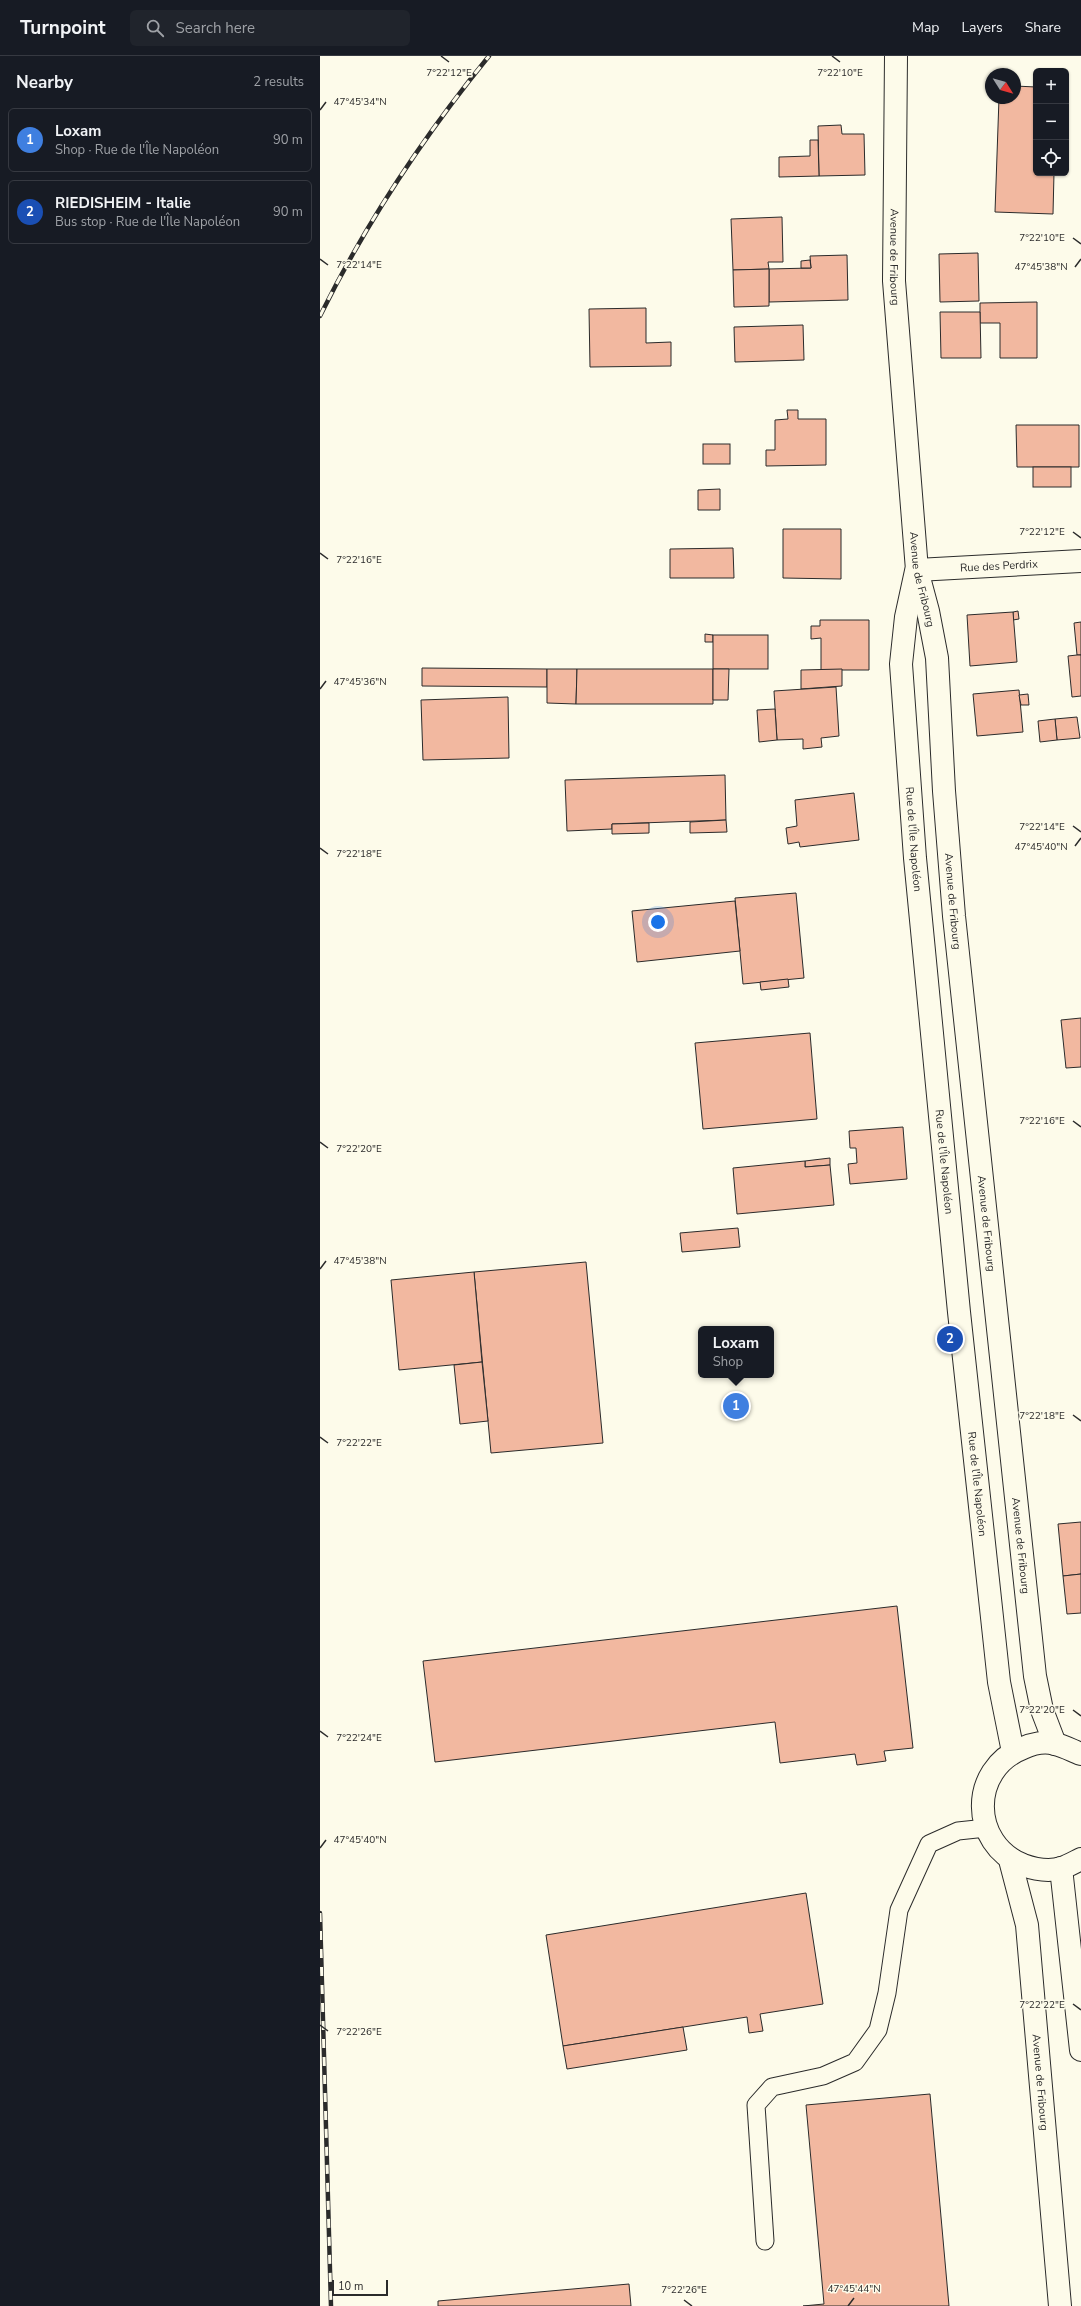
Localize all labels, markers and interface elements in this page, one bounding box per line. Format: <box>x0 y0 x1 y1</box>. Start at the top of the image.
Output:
search box <box>130 10 410 46</box>
text: Turnpoint <box>20 15 106 41</box>
icon: search <box>144 17 166 39</box>
text: Search here <box>176 18 255 38</box>
text: Map <box>912 18 939 37</box>
text: Layers <box>961 18 1003 37</box>
text: Share <box>1025 18 1061 37</box>
text: 7°22'12"E <box>426 66 472 80</box>
text: 7°22'10"E <box>817 66 863 80</box>
north arrow <box>985 68 1021 104</box>
map controls <box>1033 68 1069 176</box>
button: + <box>1033 68 1069 104</box>
text: Nearby <box>16 71 73 94</box>
text: 2 results <box>253 73 304 91</box>
text: 47°45'34"N <box>333 95 387 109</box>
button: − <box>1033 104 1069 140</box>
text: Loxam <box>55 121 101 141</box>
text: 1 <box>26 131 34 149</box>
text: 90 m <box>273 131 303 149</box>
button: locate <box>1033 140 1069 176</box>
text: Shop · Rue de l'Île Napoléon <box>55 141 219 159</box>
text: RIEDISHEIM - Italie <box>55 193 191 213</box>
text: 2 <box>26 203 34 221</box>
text: 90 m <box>273 203 303 221</box>
street label: Avenue de Fribourg <box>886 208 903 306</box>
text: Bus stop · Rue de l'Île Napoléon <box>55 213 240 231</box>
text: 7°22'10"E <box>1019 231 1065 245</box>
text: 7°22'14"E <box>336 258 382 272</box>
text: 47°45'38"N <box>1014 260 1068 274</box>
text: 7°22'12"E <box>1019 525 1065 539</box>
street label: Avenue de Fribourg <box>906 531 938 628</box>
text: 7°22'16"E <box>336 553 382 567</box>
street label: Rue des Perdrix <box>960 556 1038 576</box>
text: 47°45'36"N <box>333 675 387 689</box>
street label: Rue de l'Île Napoléon <box>902 786 925 892</box>
text: 7°22'14"E <box>1019 820 1065 834</box>
text: 47°45'40"N <box>1014 840 1068 854</box>
text: 7°22'18"E <box>336 847 382 861</box>
street label: Avenue de Fribourg <box>941 852 965 950</box>
your location <box>648 912 668 932</box>
street label: Rue de l'Île Napoléon <box>931 1109 956 1215</box>
text: 7°22'16"E <box>1019 1114 1065 1128</box>
text: 7°22'20"E <box>336 1142 382 1156</box>
street label: Avenue de Fribourg <box>974 1175 999 1272</box>
text: 47°45'38"N <box>333 1254 387 1268</box>
pin: 2 <box>937 1324 963 1354</box>
popup <box>698 1326 774 1378</box>
text: Loxam <box>713 1333 759 1353</box>
text: Shop <box>713 1353 743 1371</box>
pin: 1 <box>723 1391 749 1421</box>
text: 7°22'18"E <box>1019 1409 1065 1423</box>
street label: Rue de l'Île Napoléon <box>964 1431 990 1537</box>
text: 7°22'22"E <box>336 1436 382 1450</box>
street label: Avenue de Fribourg <box>1008 1497 1033 1595</box>
text: 7°22'20"E <box>1019 1703 1065 1717</box>
text: 7°22'24"E <box>336 1731 382 1745</box>
text: 47°45'40"N <box>333 1833 387 1847</box>
text: 7°22'22"E <box>1019 1998 1065 2012</box>
text: 7°22'26"E <box>336 2025 382 2039</box>
street label: Avenue de Fribourg <box>1028 2033 1052 2131</box>
scale bar <box>332 2278 388 2297</box>
text: 10 m <box>338 2279 363 2294</box>
text: 47°45'44"N <box>827 2282 881 2296</box>
text: 7°22'26"E <box>661 2283 707 2297</box>

